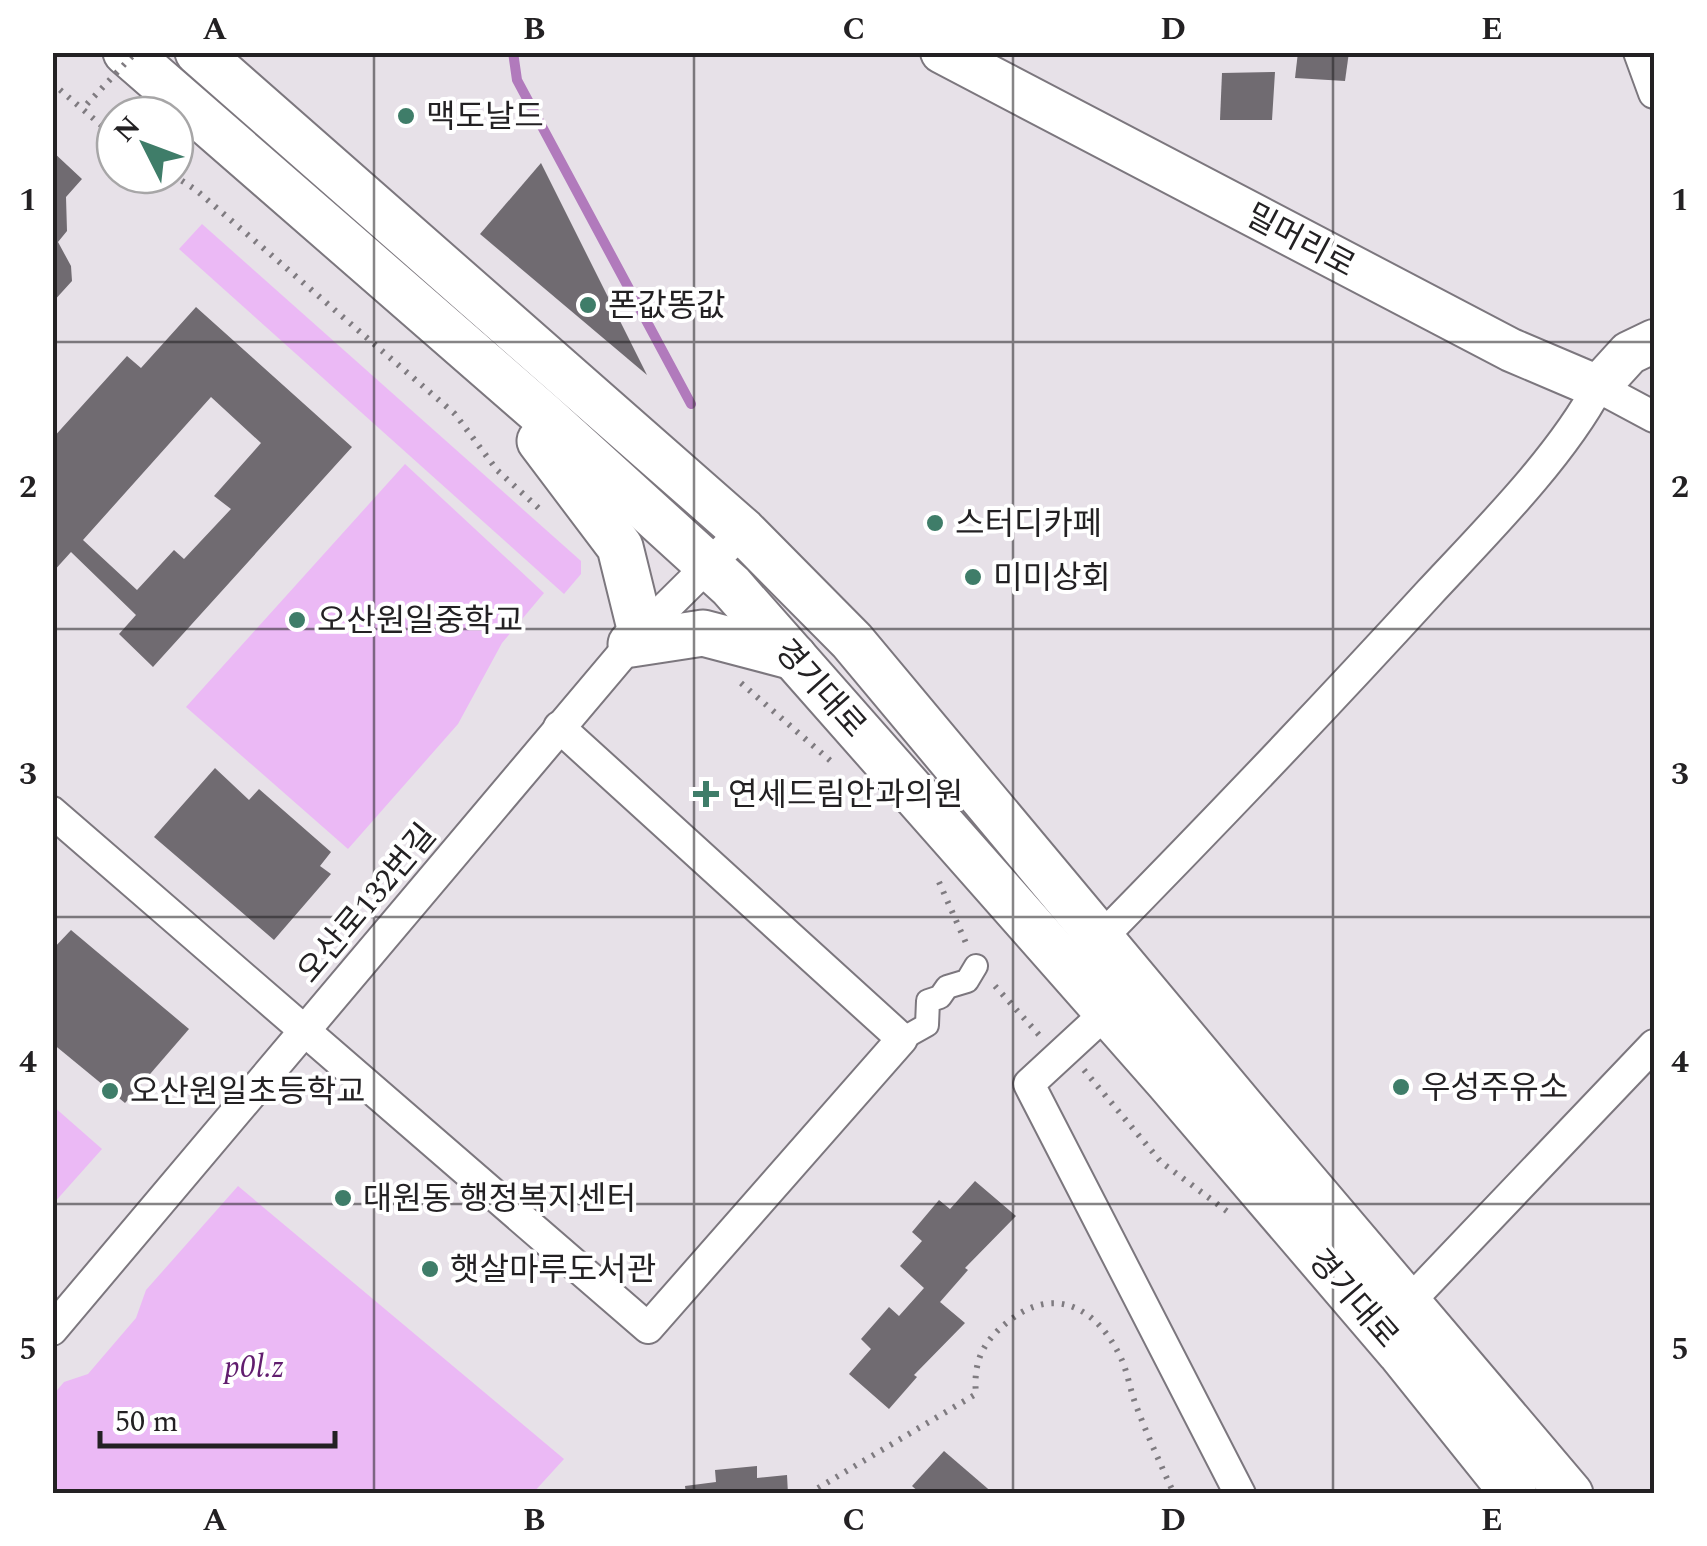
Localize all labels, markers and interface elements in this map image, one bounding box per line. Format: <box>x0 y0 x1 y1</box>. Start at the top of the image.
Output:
text: A <box>203 5 228 54</box>
text: B <box>523 5 545 54</box>
text: C <box>843 5 865 54</box>
text: D <box>1160 5 1186 54</box>
text: E <box>1481 5 1503 54</box>
place label: 맥도날드 <box>426 93 544 142</box>
north arrow <box>95 95 195 195</box>
marker: 맥도날드 <box>395 105 417 127</box>
text: N <box>104 106 151 152</box>
text: 1 <box>19 176 37 225</box>
text: 1 <box>1671 176 1689 225</box>
street label: 밀머리로 <box>1237 192 1364 291</box>
place label: 폰값똥값 <box>608 282 726 331</box>
marker: 폰값똥값 <box>577 294 599 316</box>
text: 2 <box>19 463 37 512</box>
text: 2 <box>1671 463 1689 512</box>
place label: 스터디카페 <box>955 500 1102 549</box>
marker: 스터디카페 <box>924 512 946 534</box>
place label: 미미상회 <box>993 554 1111 603</box>
marker: 미미상회 <box>962 566 984 588</box>
place label: 오산원일중학교 <box>317 597 523 646</box>
marker: 오산원일중학교 <box>286 609 308 631</box>
street label: 경기대로 <box>762 629 877 749</box>
text: 3 <box>19 750 37 799</box>
text: 3 <box>1671 750 1689 799</box>
place label: 연세드림안과의원 <box>728 771 964 820</box>
marker: 연세드림안과의원 <box>693 781 719 807</box>
street label: 오산로132번길 <box>286 813 449 994</box>
text: 4 <box>19 1038 37 1087</box>
text: 4 <box>1671 1038 1689 1087</box>
place label: 우성주유소 <box>1421 1064 1568 1113</box>
place label: 오산원일초등학교 <box>130 1068 366 1117</box>
marker: 우성주유소 <box>1390 1076 1412 1098</box>
marker: 오산원일초등학교 <box>99 1080 121 1102</box>
place label: 대원동 행정복지센터 <box>363 1175 636 1224</box>
marker: 대원동 행정복지센터 <box>332 1187 354 1209</box>
street label: 경기대로 <box>1296 1238 1410 1359</box>
place label: 햇살마루도서관 <box>450 1246 656 1295</box>
marker: 햇살마루도서관 <box>419 1258 441 1280</box>
text: 5 <box>19 1325 37 1374</box>
text: 5 <box>1671 1325 1689 1374</box>
park label: p0l.z <box>223 1343 284 1392</box>
scale bar <box>100 1386 335 1448</box>
text: 50 m <box>115 1399 178 1445</box>
text: A <box>203 1496 228 1545</box>
text: B <box>523 1496 545 1545</box>
text: C <box>843 1496 865 1545</box>
text: D <box>1160 1496 1186 1545</box>
text: E <box>1481 1496 1503 1545</box>

